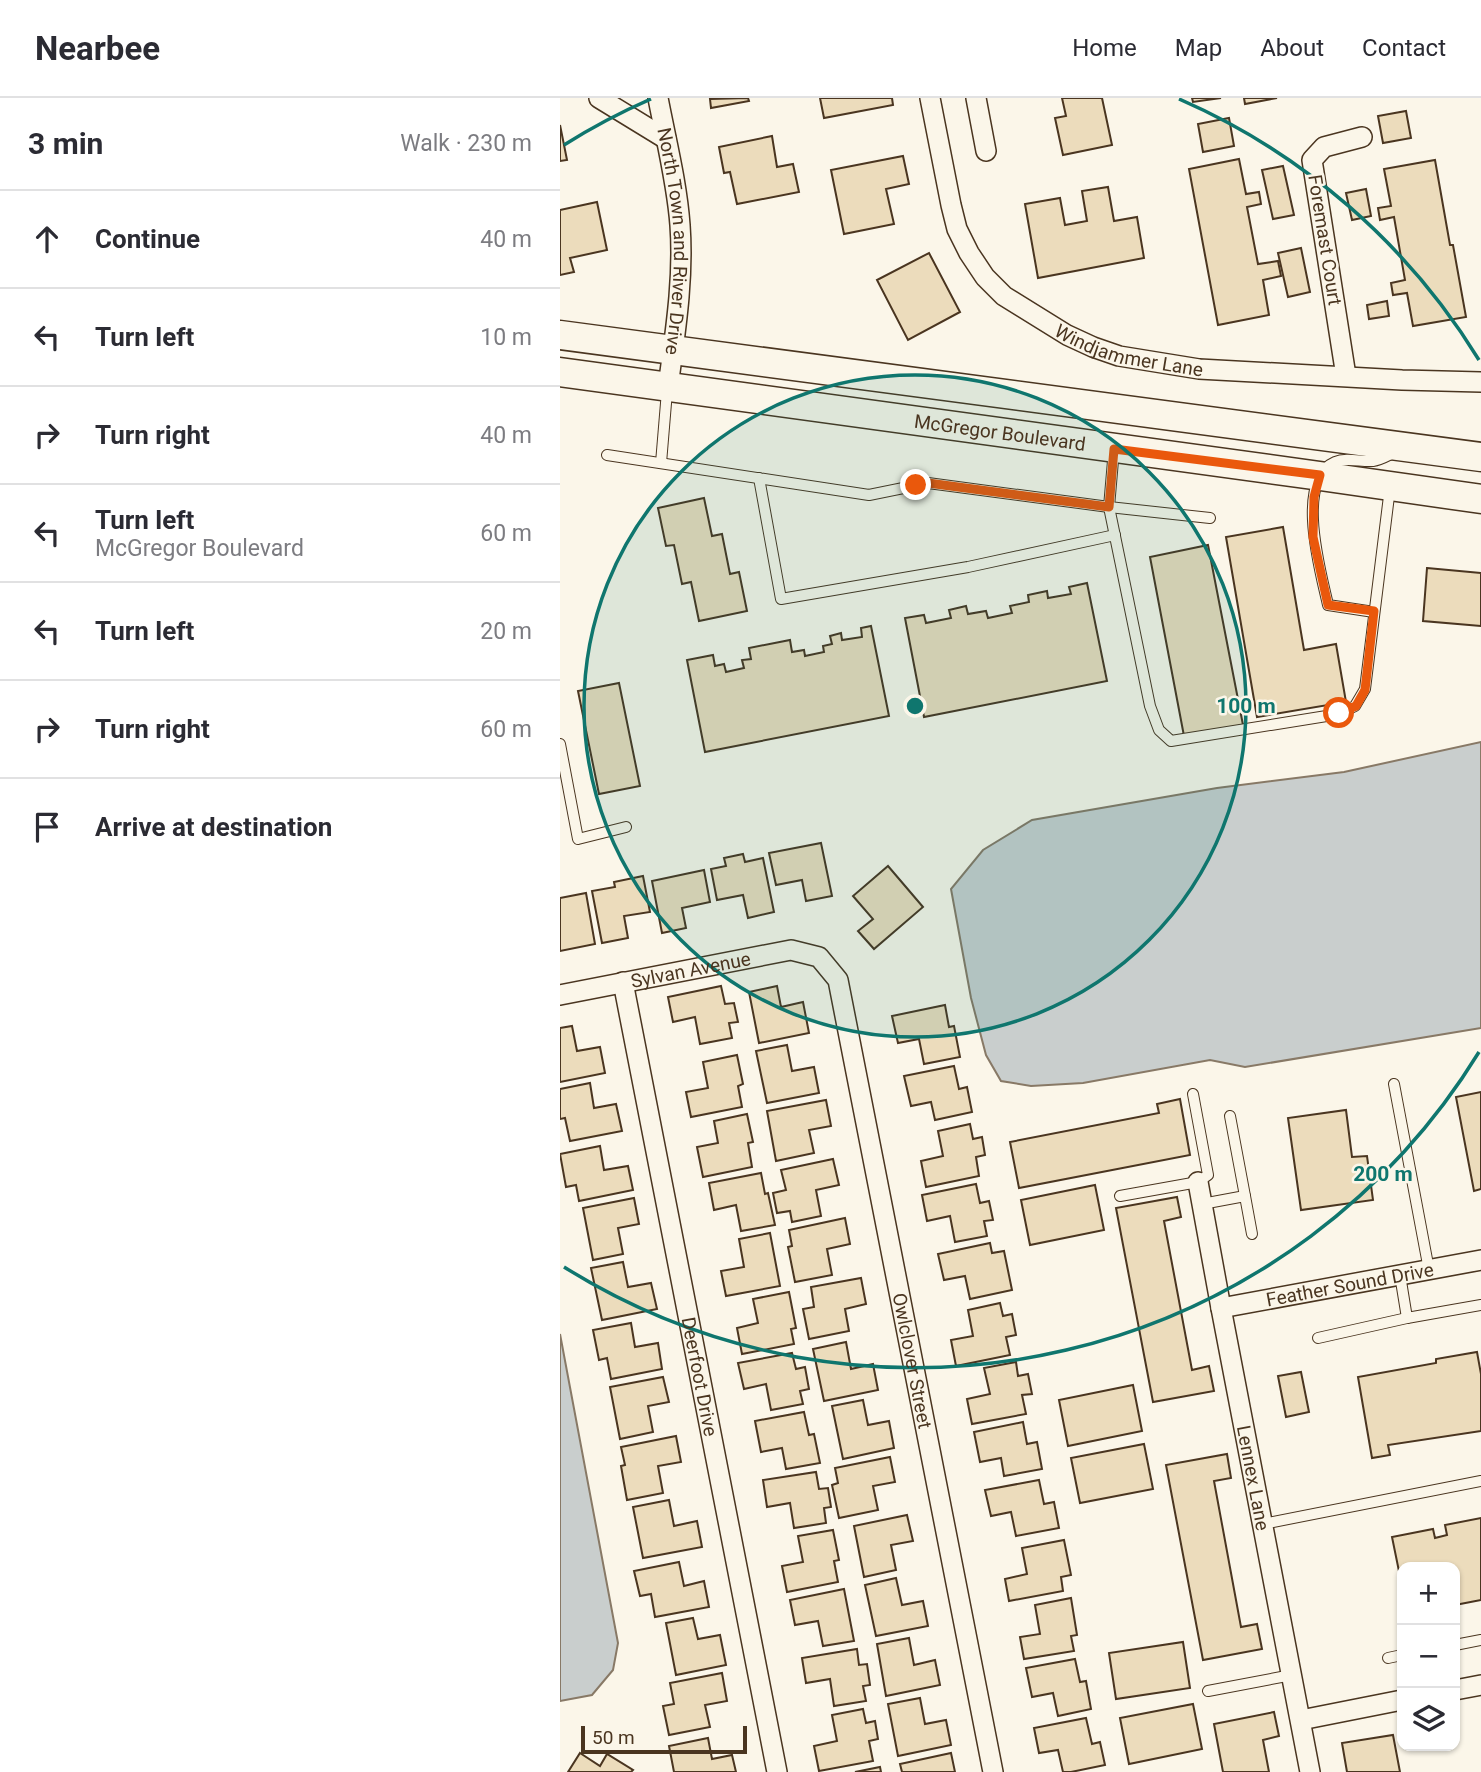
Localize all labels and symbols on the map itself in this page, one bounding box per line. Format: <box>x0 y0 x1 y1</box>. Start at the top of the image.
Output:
street label: North Town and River Drive <box>653 126 693 357</box>
street label: Foremast Court <box>1303 173 1347 307</box>
street label: Windjammer Lane <box>1051 319 1205 381</box>
street label: McGregor Boulevard <box>913 409 1087 455</box>
route end <box>900 469 931 500</box>
centre of rings <box>903 694 927 718</box>
text: 100 m <box>1216 694 1276 718</box>
route start <box>1323 697 1354 728</box>
street label: Sylvan Avenue <box>629 947 752 992</box>
text: 200 m <box>1353 1162 1413 1186</box>
street label: Feather Sound Drive <box>1264 1257 1435 1311</box>
street label: Owlclover Street <box>888 1291 937 1431</box>
street label: Deerfoot Drive <box>677 1315 723 1438</box>
street label: Lennex Lane <box>1232 1423 1275 1532</box>
scale bar <box>581 1723 747 1755</box>

